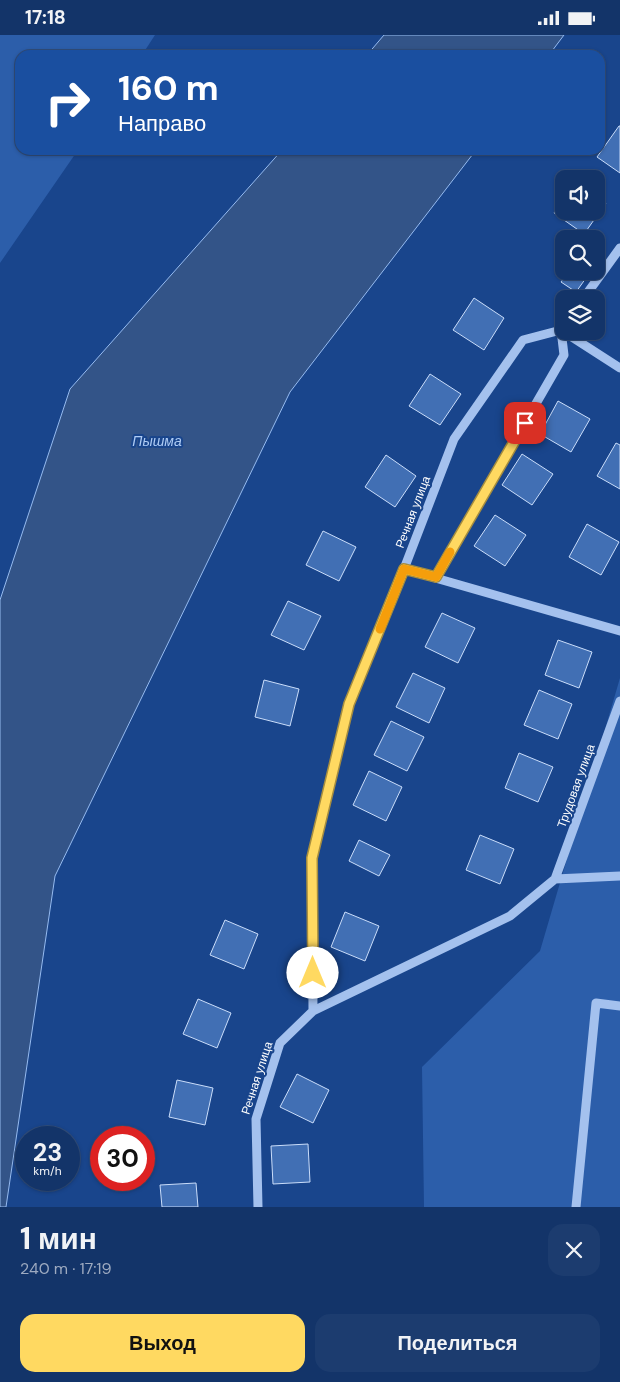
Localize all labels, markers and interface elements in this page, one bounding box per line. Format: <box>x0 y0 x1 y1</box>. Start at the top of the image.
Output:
text: 17:18 <box>25 5 66 30</box>
text: 160 m <box>118 65 219 111</box>
icon: right <box>35 70 100 135</box>
text: Направо <box>118 109 206 138</box>
map controls <box>555 170 605 340</box>
button: sound <box>555 170 605 220</box>
button: search <box>555 230 605 280</box>
button: layers <box>555 290 605 340</box>
pin <box>504 402 546 444</box>
icon: arrive <box>511 409 539 437</box>
water label: Пышма <box>132 432 182 450</box>
street label: Речная улица <box>392 473 434 550</box>
street label: Трудовая улица <box>553 742 599 830</box>
position arrow <box>286 946 338 998</box>
street label: Речная улица <box>238 1039 276 1117</box>
speed limit sign: 30 <box>90 1126 155 1191</box>
text: 23 <box>33 1136 62 1169</box>
text: km/h <box>33 1163 62 1179</box>
text: 1 мин <box>20 1219 97 1258</box>
button: close <box>548 1224 600 1276</box>
text: 240 m · 17:19 <box>20 1258 112 1279</box>
button: Выход <box>20 1314 305 1372</box>
button: Поделиться <box>315 1314 600 1372</box>

